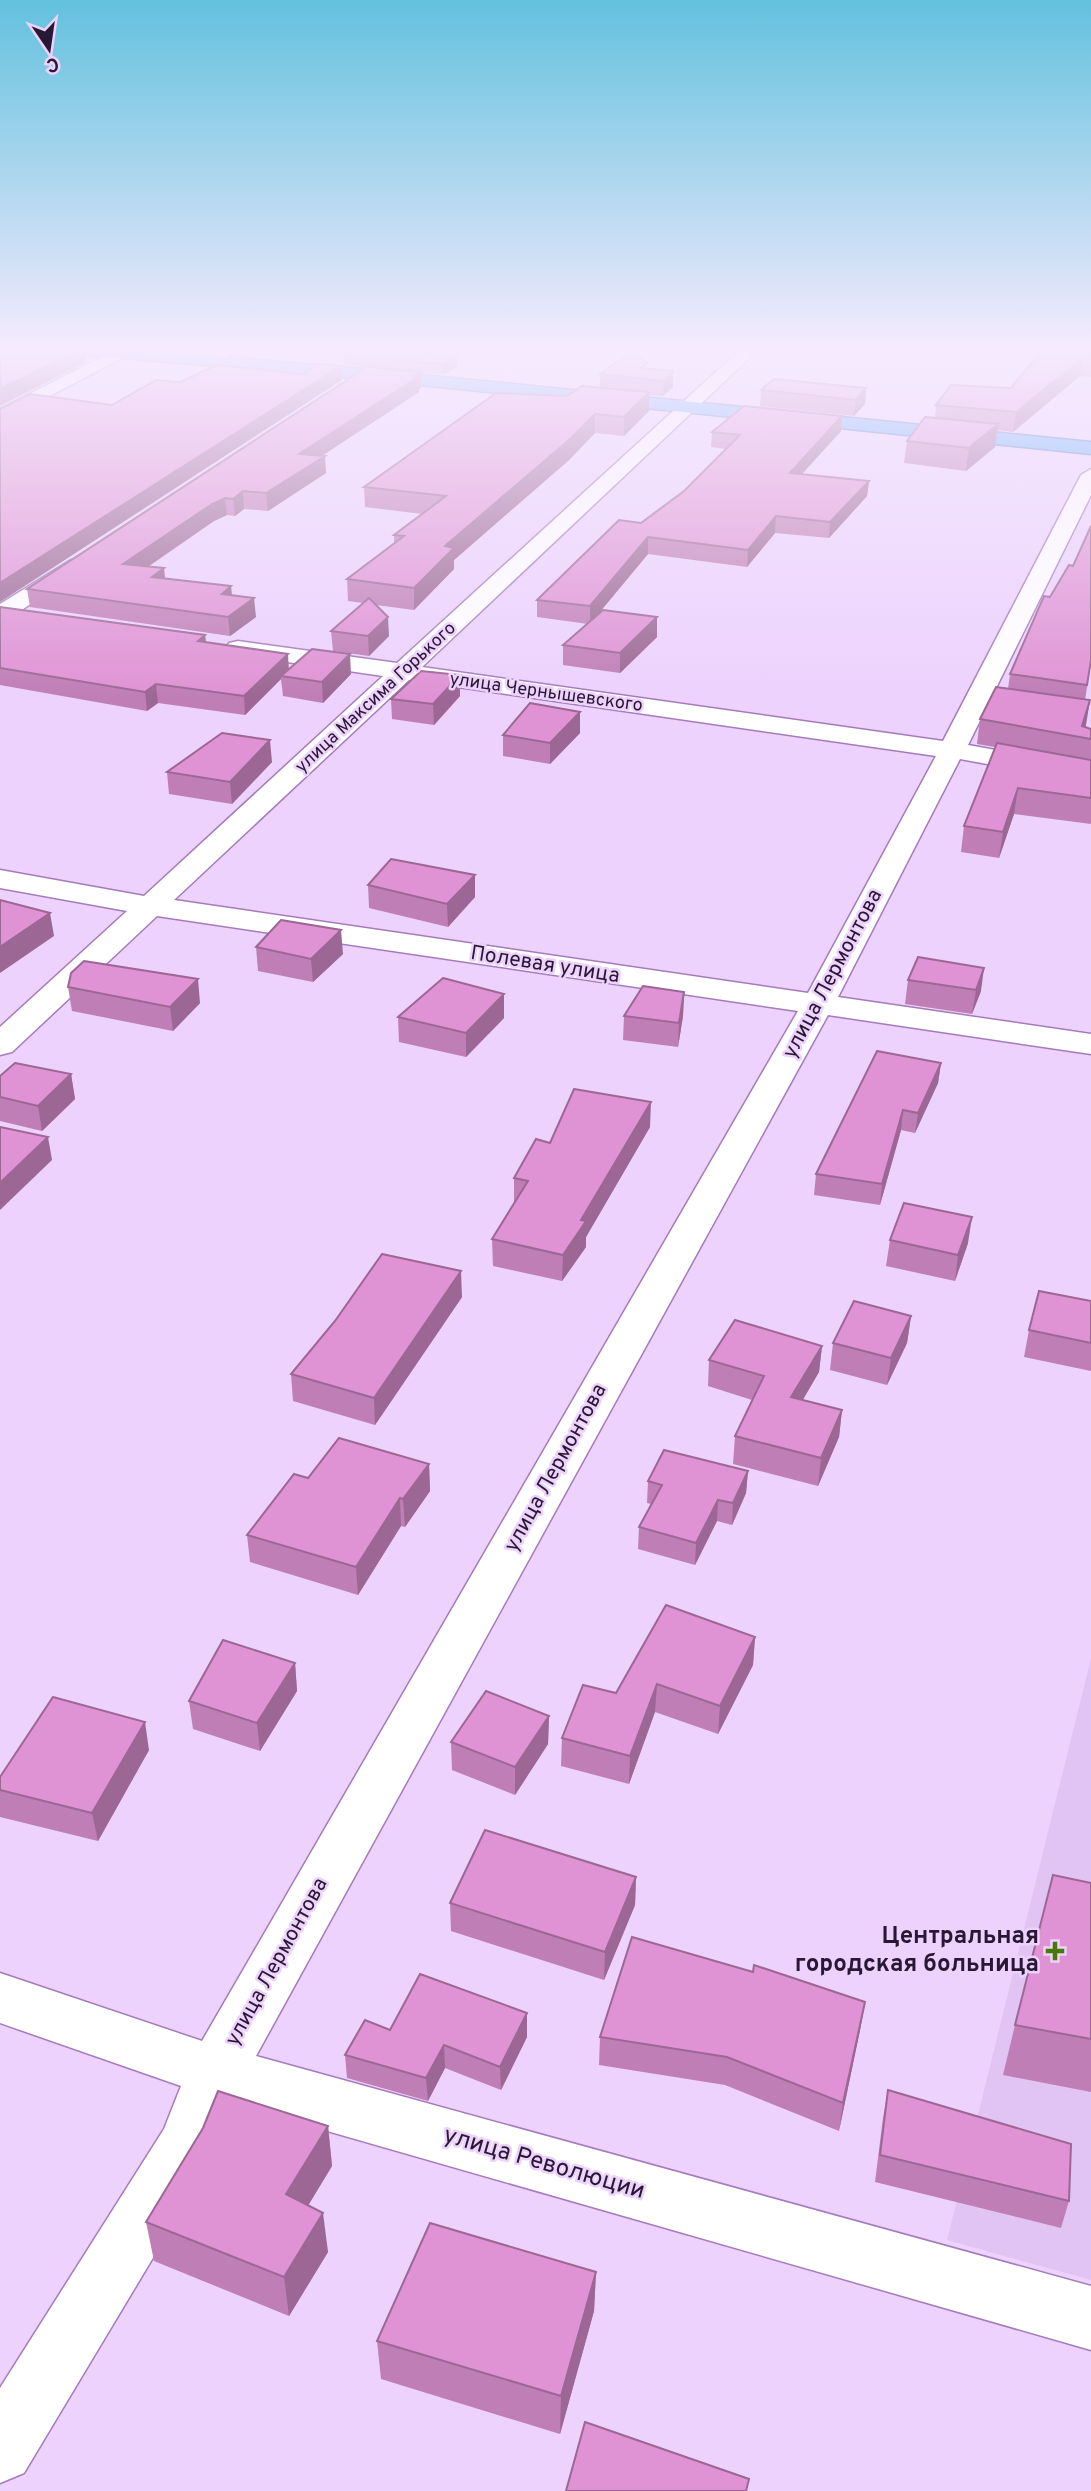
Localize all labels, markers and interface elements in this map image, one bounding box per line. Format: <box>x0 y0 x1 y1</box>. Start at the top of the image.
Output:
north arrow <box>14 14 84 84</box>
text: С <box>44 51 61 77</box>
street label: улица Максима Горького <box>291 617 461 779</box>
street label: улица Чернышевского <box>448 668 644 718</box>
street label: улица Лермонтова <box>777 885 889 1063</box>
street label: Полевая улица <box>468 940 622 990</box>
street label: улица Лермонтова <box>499 1379 613 1557</box>
street label: улица Лермонтова <box>220 1873 334 2051</box>
place label: Центральная городская больница <box>795 1922 1039 1980</box>
marker: Центральная городская больница <box>1045 1941 1065 1961</box>
street label: улица Революции <box>440 2121 648 2207</box>

